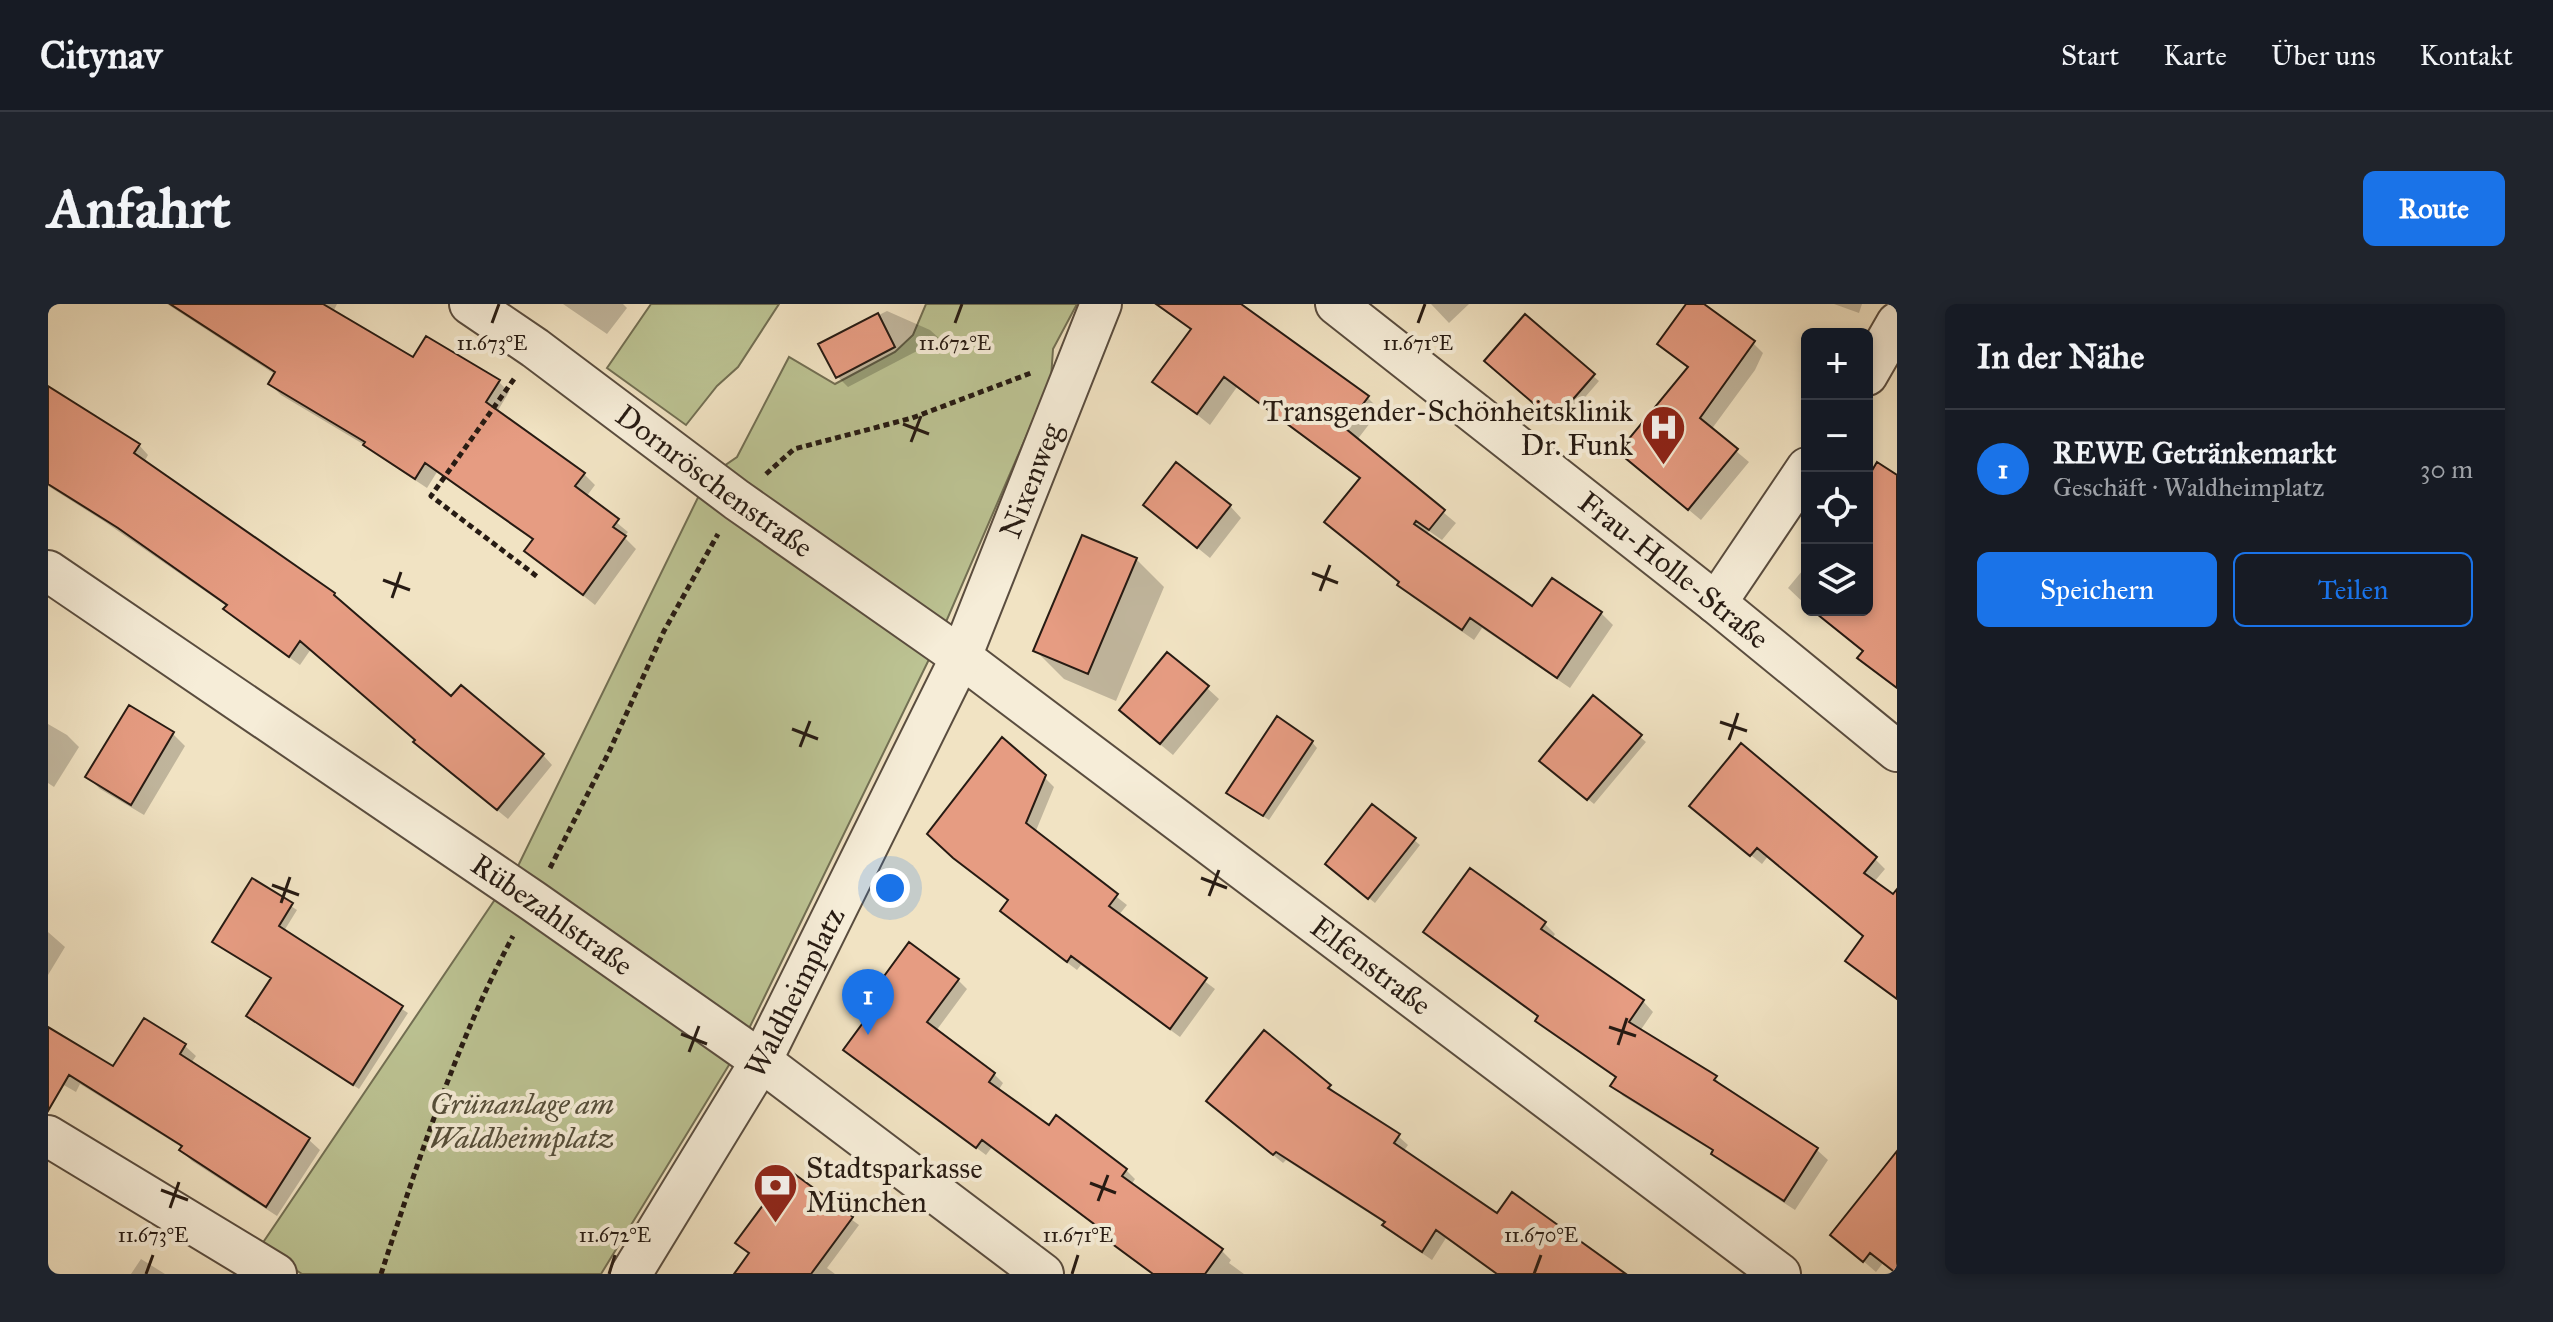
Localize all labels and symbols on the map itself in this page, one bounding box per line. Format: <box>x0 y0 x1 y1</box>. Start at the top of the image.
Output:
text: 11.673°E <box>457 331 527 355</box>
text: 11.672°E <box>919 331 991 355</box>
text: 11.671°E <box>1383 331 1453 355</box>
place label: Transgender-Schönheitsklinik Dr. Funk <box>1263 393 1633 463</box>
street label: Dornröschenstraße <box>609 397 820 565</box>
hospital icon: Transgender-Schönheitsklinik Dr. Funk <box>1640 404 1688 467</box>
street label: Nixenweg <box>992 417 1070 544</box>
street label: Frau-Holle-Straße <box>1571 484 1776 657</box>
street label: Rübezahlstraße <box>464 846 640 983</box>
your location <box>870 868 910 908</box>
street label: Waldheimplatz <box>737 901 852 1084</box>
street label: Elfenstraße <box>1303 909 1438 1023</box>
pin: 1 <box>842 969 894 1035</box>
park label: Grünanlage am Waldheimplatz <box>430 1086 614 1157</box>
place label: Stadtsparkasse München <box>806 1150 983 1220</box>
bank icon: Stadtsparkasse München <box>751 1161 799 1224</box>
text: 11.673°E <box>118 1223 188 1247</box>
text: 11.672°E <box>579 1223 651 1247</box>
text: 11.671°E <box>1043 1223 1113 1247</box>
text: 11.670°E <box>1504 1223 1578 1247</box>

